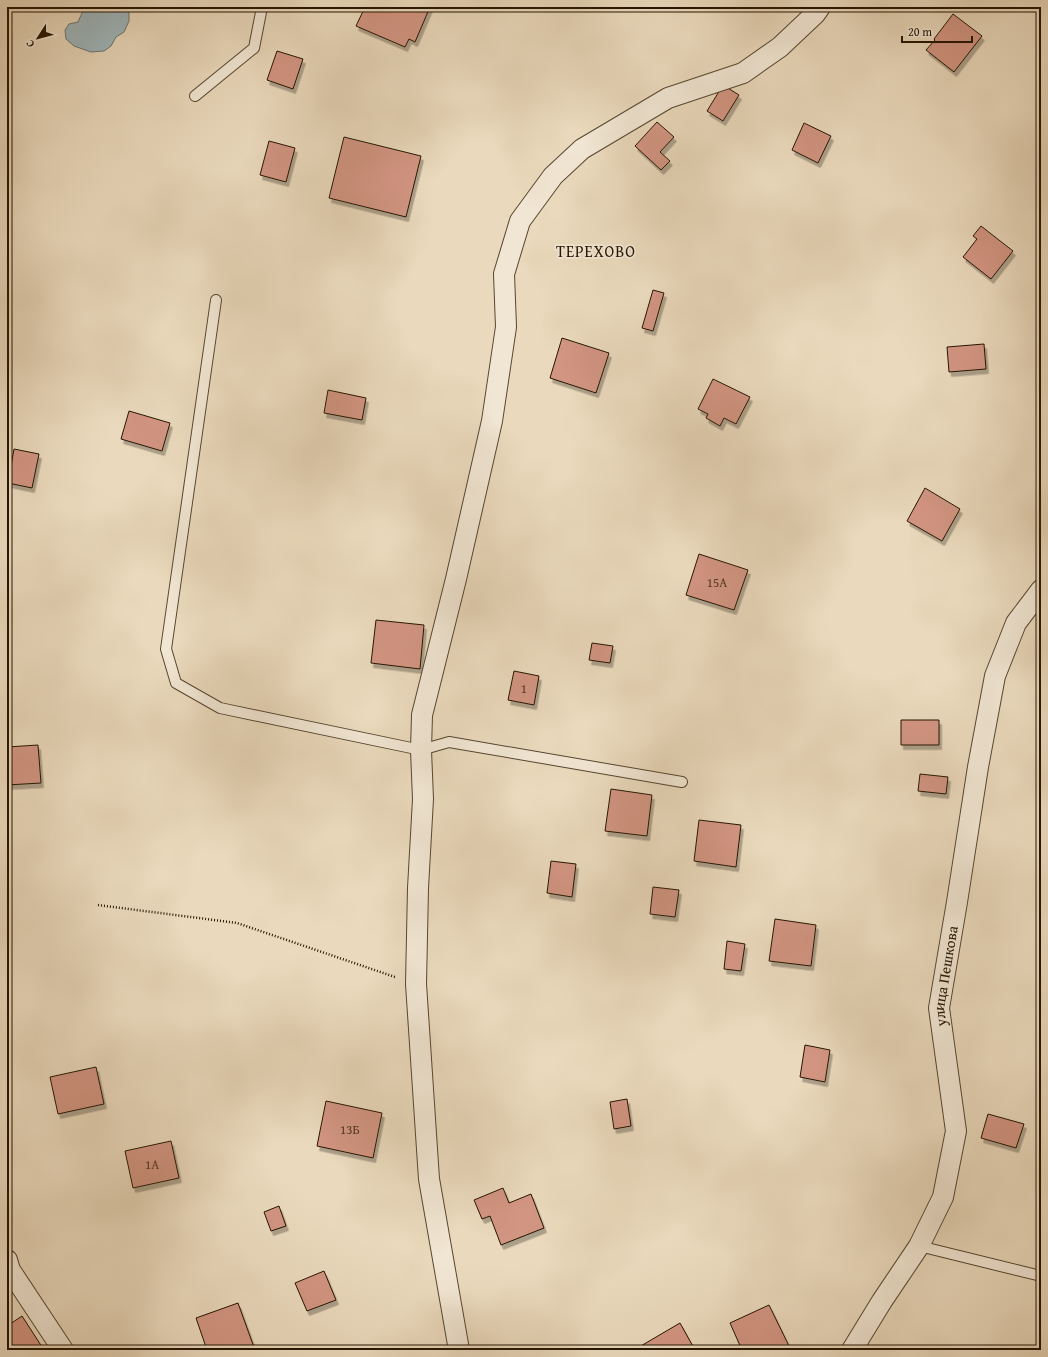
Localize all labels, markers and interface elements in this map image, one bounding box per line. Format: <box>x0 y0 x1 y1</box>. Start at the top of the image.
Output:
north arrow <box>18 18 58 58</box>
scale bar <box>902 18 972 44</box>
text: 20 m <box>908 23 932 40</box>
text: С <box>22 37 38 51</box>
district label: ТЕРЕХОВО <box>556 239 636 263</box>
house number: 15А <box>707 573 727 592</box>
house number: 1 <box>521 679 527 698</box>
street label: улица Пешкова <box>928 923 963 1029</box>
house number: 13Б <box>340 1120 360 1139</box>
house number: 1А <box>145 1155 159 1174</box>

